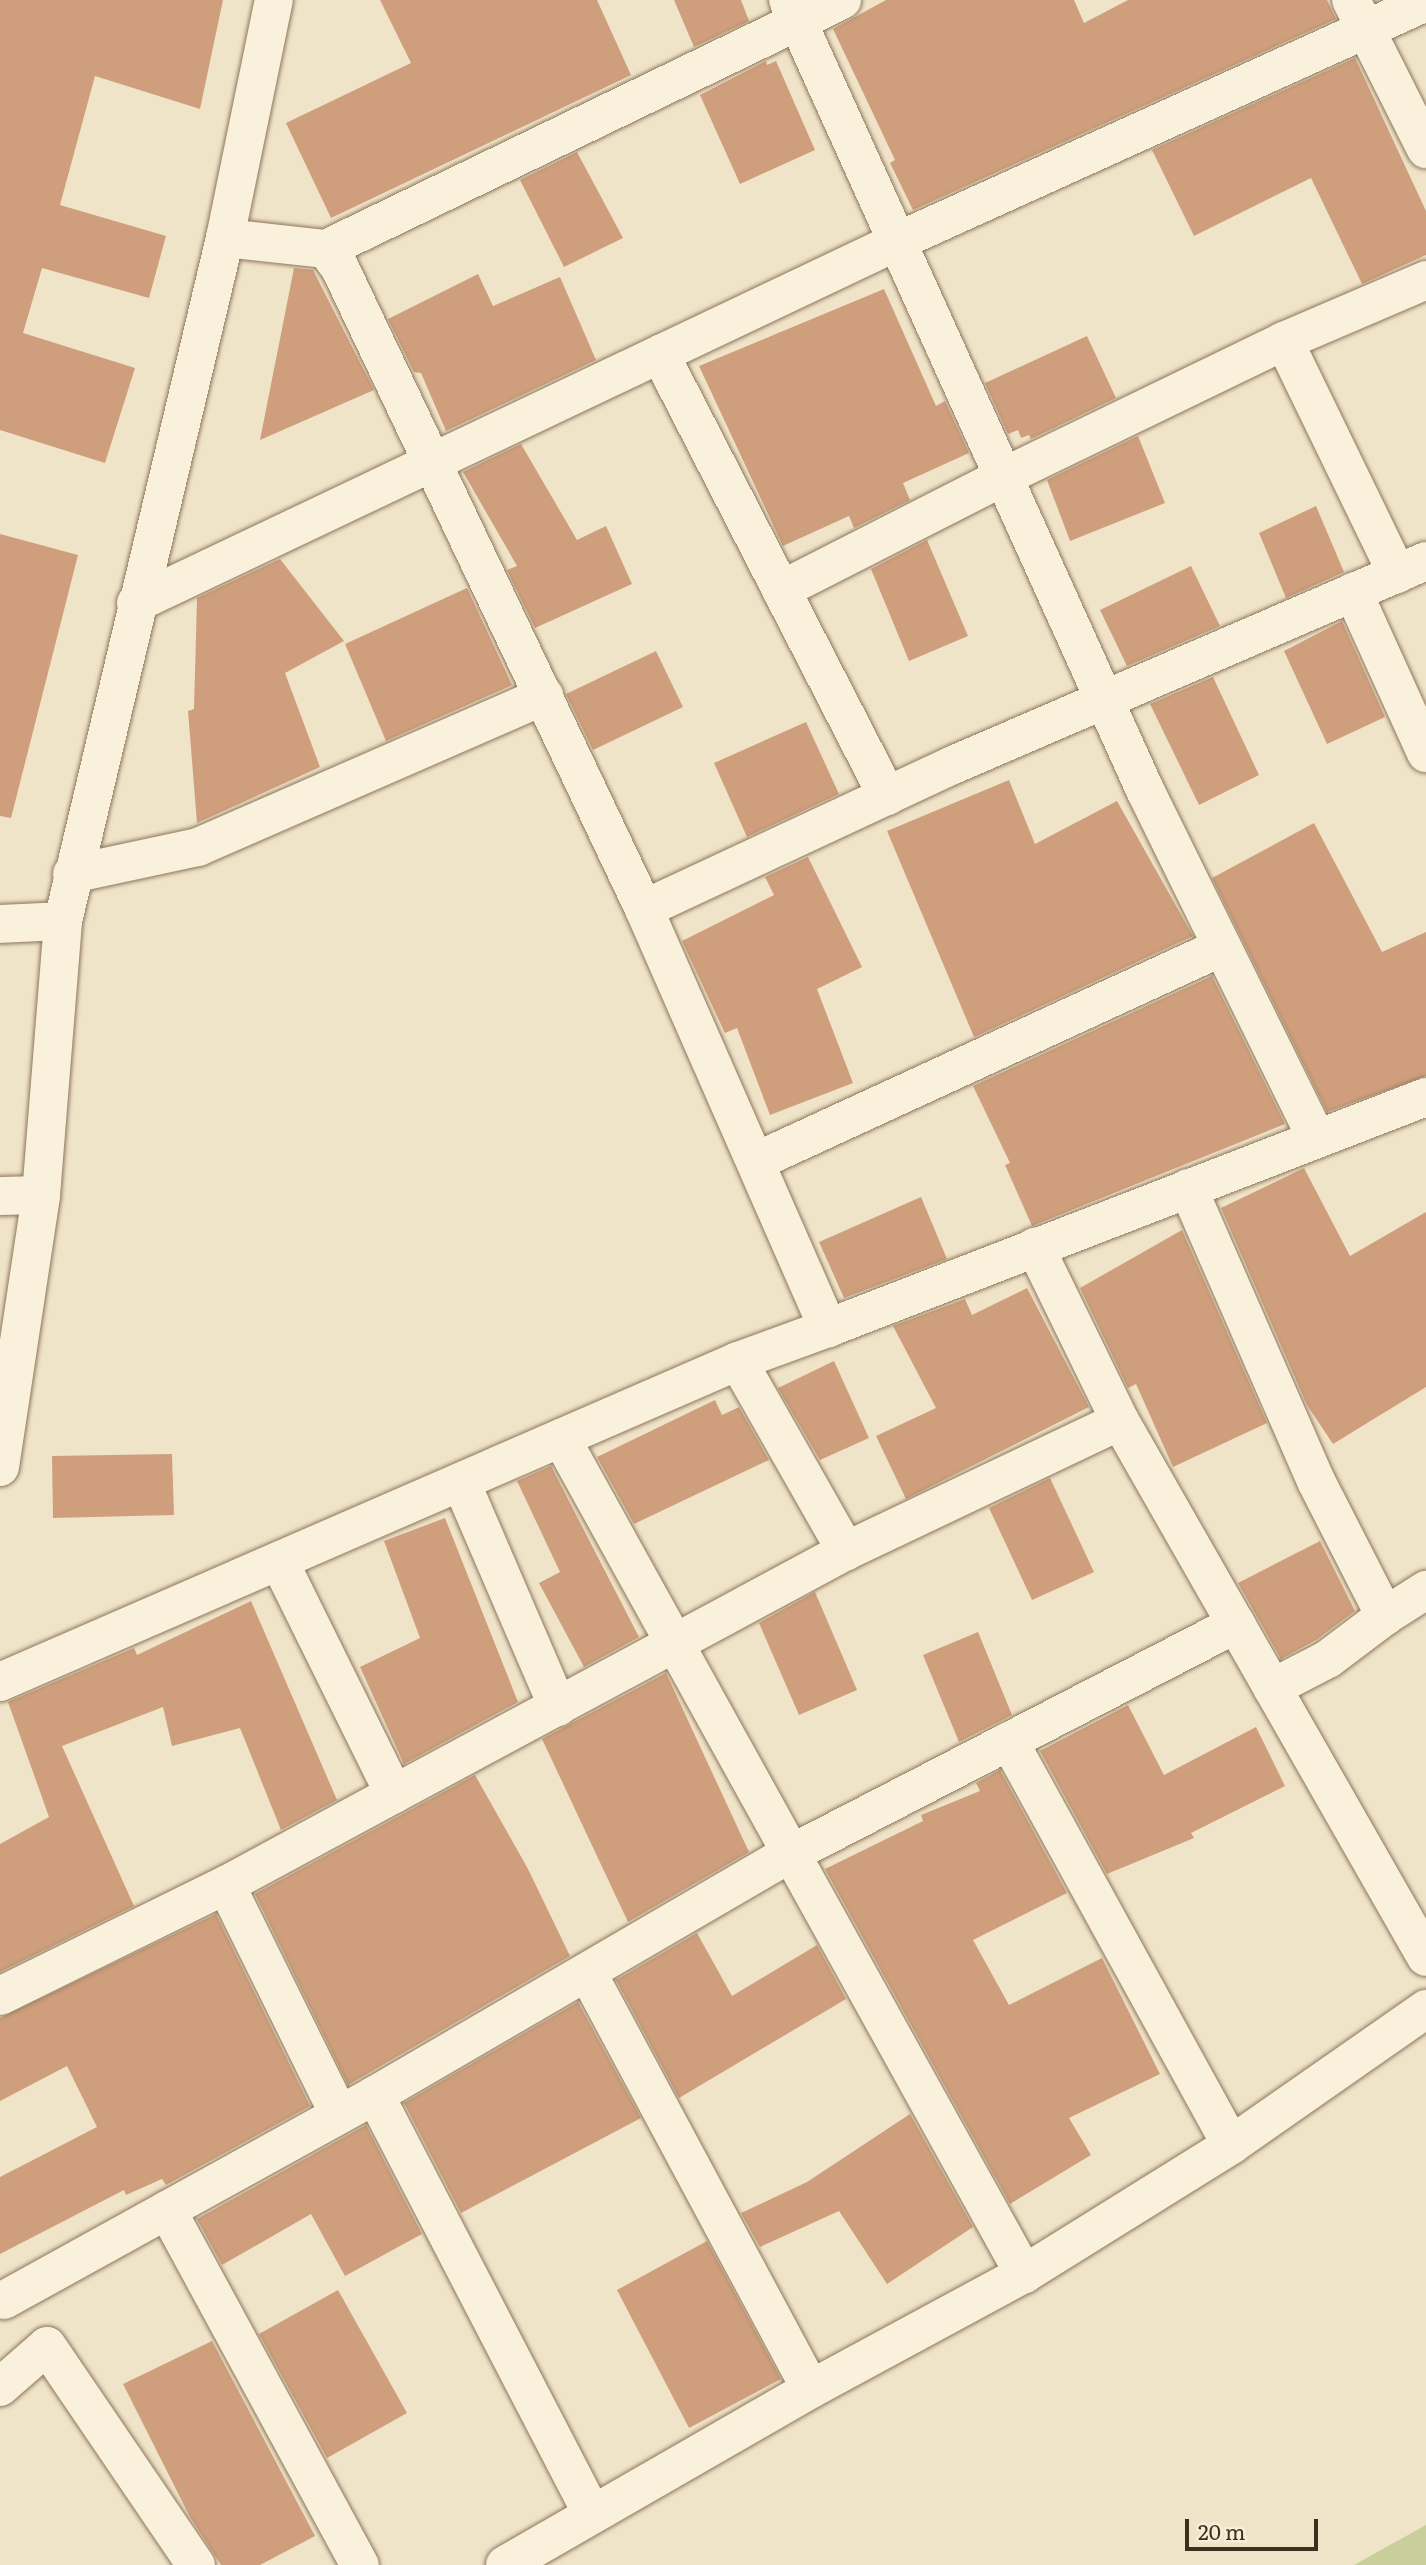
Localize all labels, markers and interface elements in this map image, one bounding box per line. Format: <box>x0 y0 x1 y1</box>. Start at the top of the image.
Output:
scale bar <box>1188 2506 1321 2550</box>
text: 20 m <box>1198 2515 1245 2546</box>

